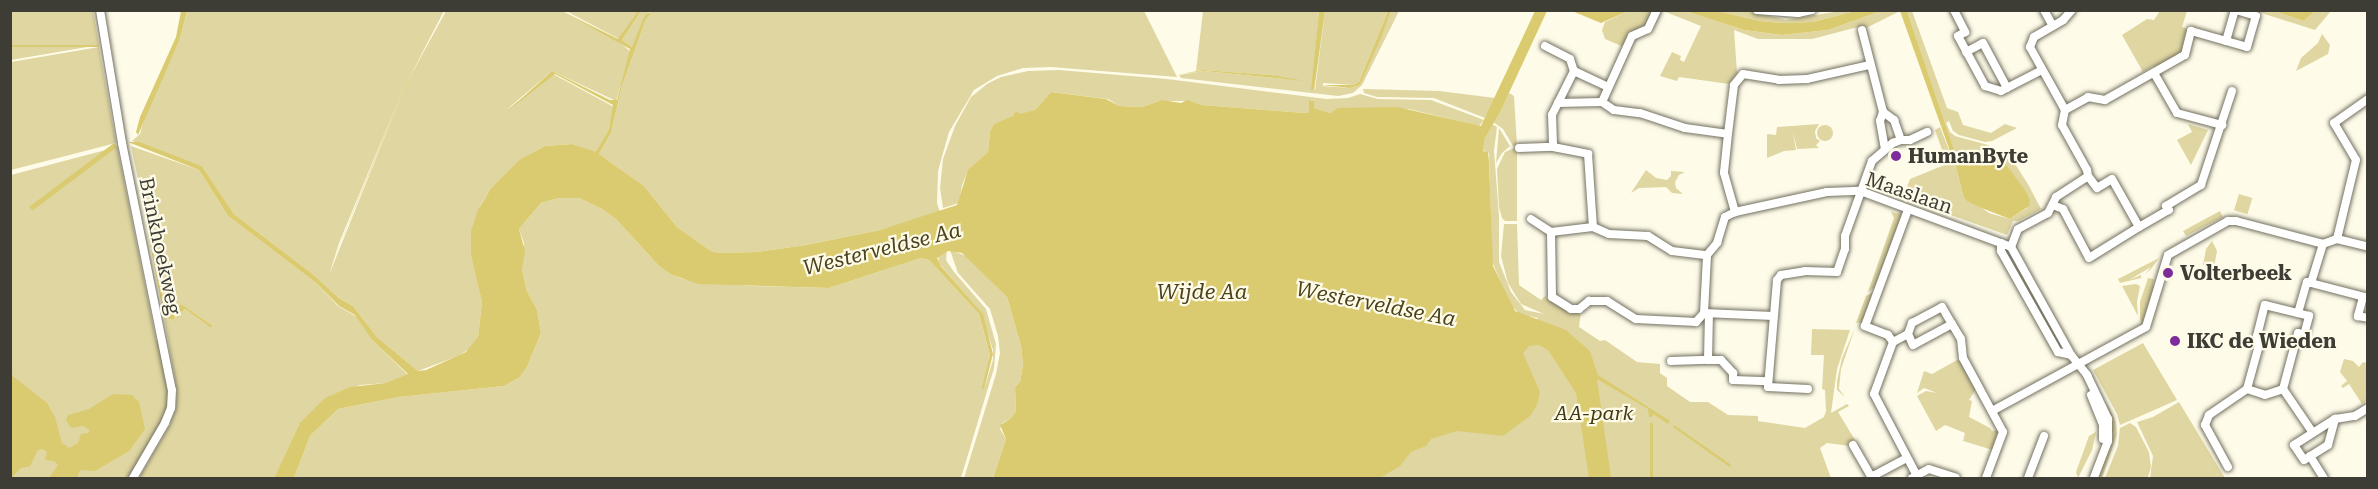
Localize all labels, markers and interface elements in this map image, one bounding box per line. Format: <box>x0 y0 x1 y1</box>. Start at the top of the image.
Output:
place label: HumanByte <box>1908 144 2028 168</box>
marker: HumanByte <box>1889 149 1903 163</box>
street label: Maaslaan <box>1862 167 1956 219</box>
street label: Brinkhoekweg <box>134 175 186 317</box>
water label: Westerveldse Aa <box>800 217 964 281</box>
place label: Volterbeek <box>2180 261 2292 285</box>
marker: Volterbeek <box>2161 266 2175 280</box>
water label: Westerveldse Aa <box>1294 276 1458 332</box>
water label: Wijde Aa <box>1157 279 1247 305</box>
place label: IKC de Wieden <box>2187 329 2336 353</box>
marker: IKC de Wieden <box>2168 334 2182 348</box>
park label: AA-park <box>1555 401 1633 425</box>

